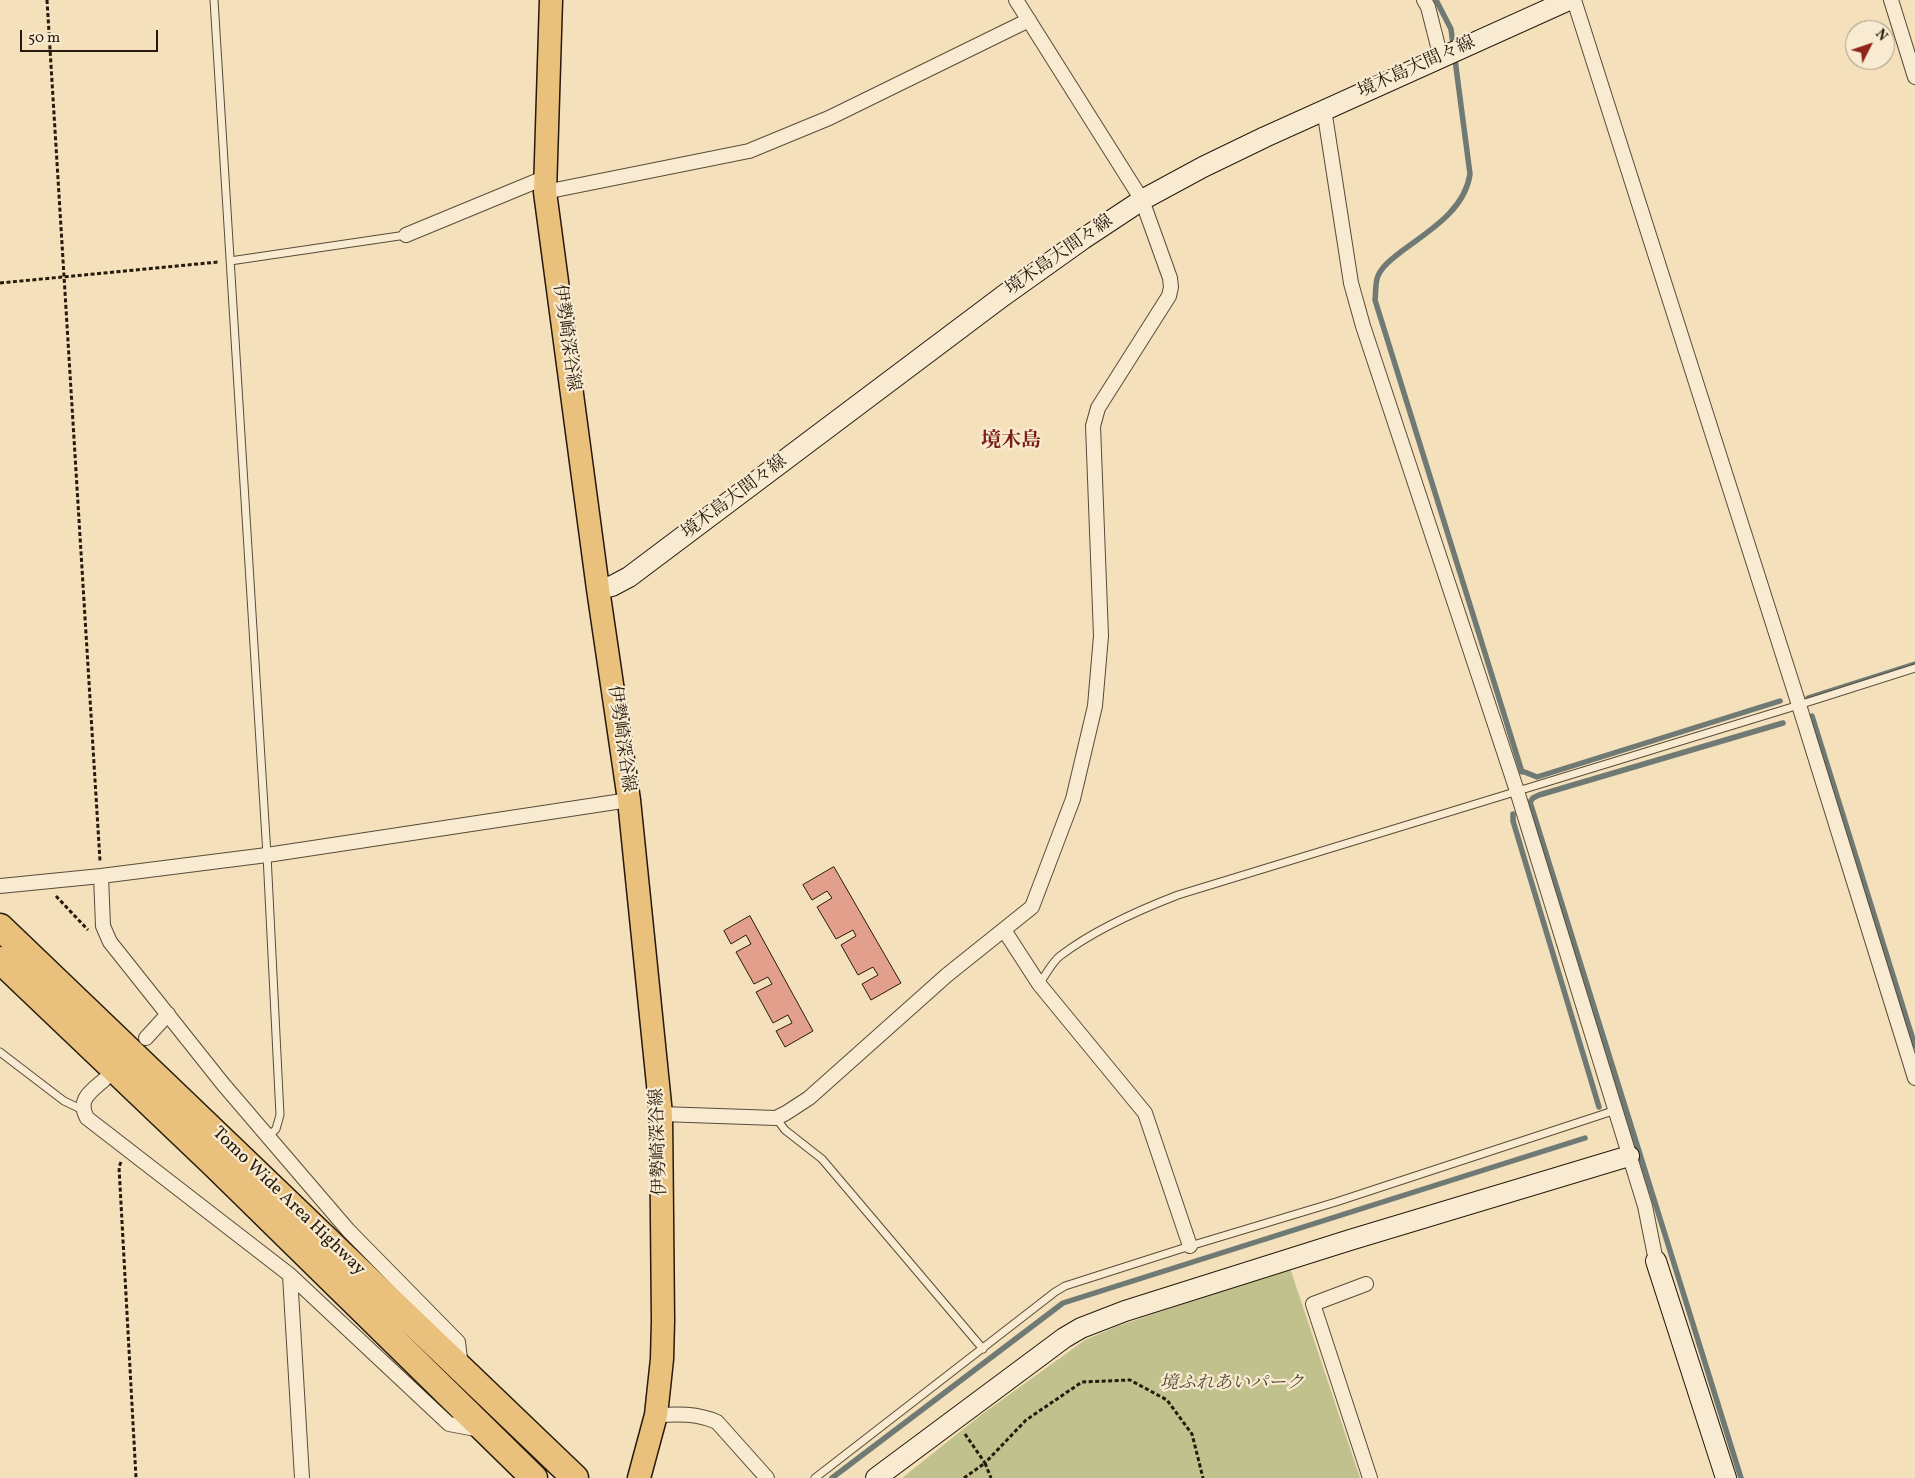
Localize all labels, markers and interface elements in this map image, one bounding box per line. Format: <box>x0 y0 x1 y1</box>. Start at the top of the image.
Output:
scale bar <box>22 20 160 52</box>
north arrow <box>1845 20 1895 70</box>
text: N <box>1870 25 1891 46</box>
text: 50 m <box>28 28 60 49</box>
street label: 境木島大間々線 <box>1355 33 1479 103</box>
street label: 境木島大間々線 <box>1002 211 1118 301</box>
street label: 伊勢崎深谷線 <box>547 283 583 393</box>
district label: 境木島 <box>981 430 1041 454</box>
street label: 境木島大間々線 <box>678 451 792 545</box>
street label: 伊勢崎深谷線 <box>602 684 638 794</box>
street label: 伊勢崎深谷線 <box>647 1088 673 1196</box>
street label: Tomo Wide Area Highway <box>207 1123 369 1281</box>
park label: 境ふれあいパーク <box>1160 1374 1304 1396</box>

